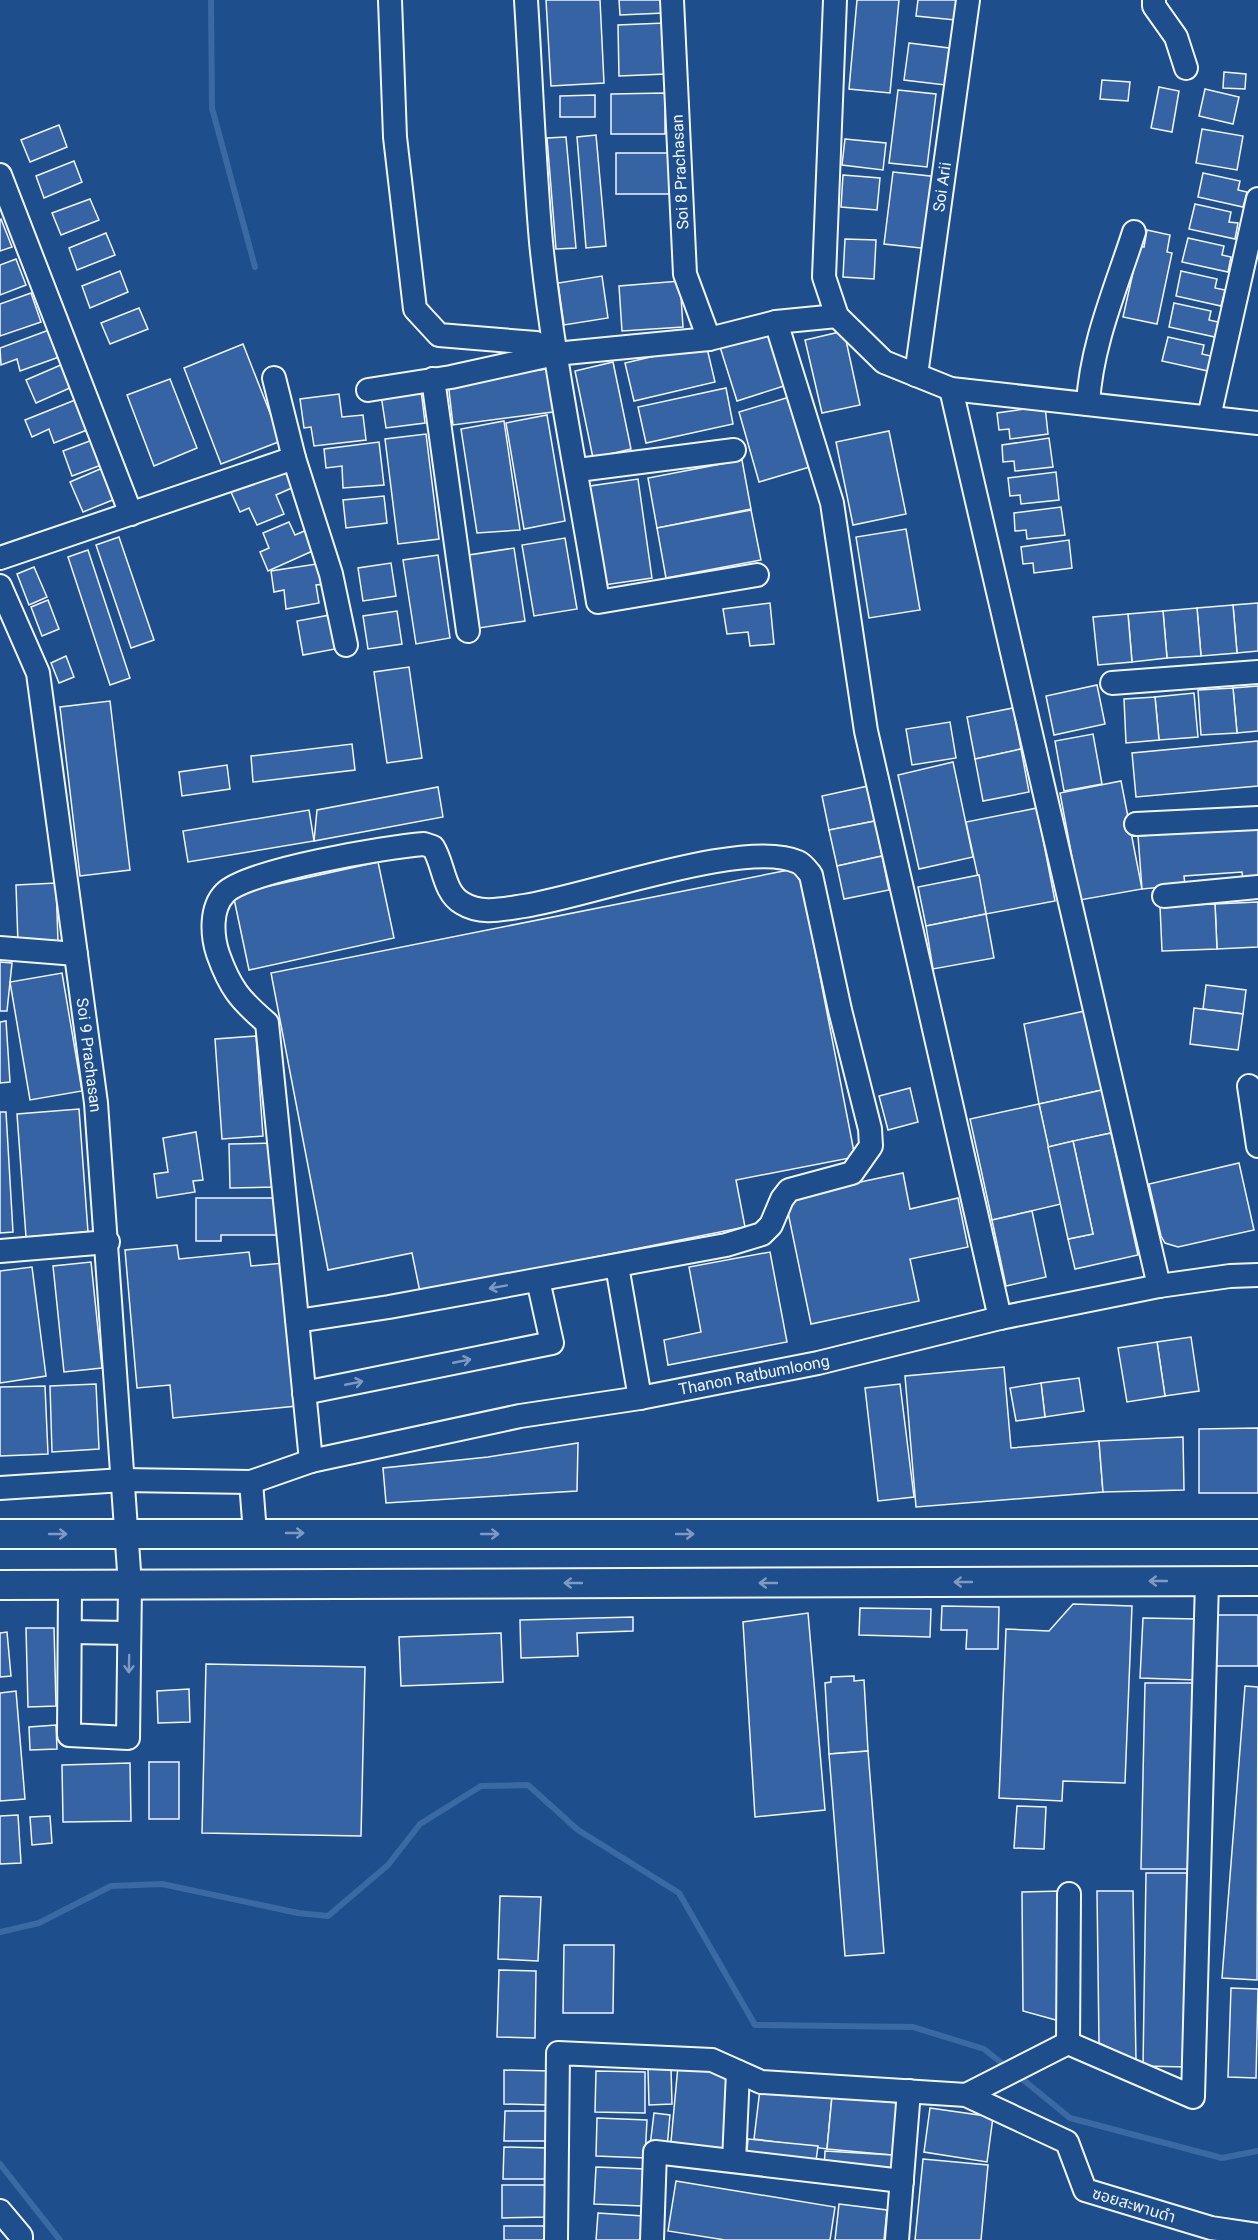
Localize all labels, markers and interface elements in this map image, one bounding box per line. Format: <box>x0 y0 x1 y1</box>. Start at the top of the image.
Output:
street label: Soi 8 Prachasan <box>668 114 692 230</box>
street label: Soi Arii <box>929 161 955 213</box>
street label: Soi 9 Prachasan <box>73 997 105 1113</box>
one-way arrow <box>488 1281 508 1292</box>
street label: Thanon Ratbumloong <box>677 1351 831 1399</box>
one-way arrow <box>452 1355 471 1366</box>
one-way arrow <box>344 1377 364 1388</box>
one-way arrow <box>285 1527 305 1539</box>
one-way arrow <box>48 1528 68 1540</box>
one-way arrow <box>480 1528 500 1540</box>
one-way arrow <box>675 1528 695 1540</box>
one-way arrow <box>1148 1575 1168 1587</box>
one-way arrow <box>953 1576 973 1588</box>
one-way arrow <box>563 1577 583 1589</box>
one-way arrow <box>758 1577 778 1589</box>
one-way arrow <box>123 1654 135 1674</box>
street label: ซอยสะพานดำ <box>1090 2183 1178 2227</box>

